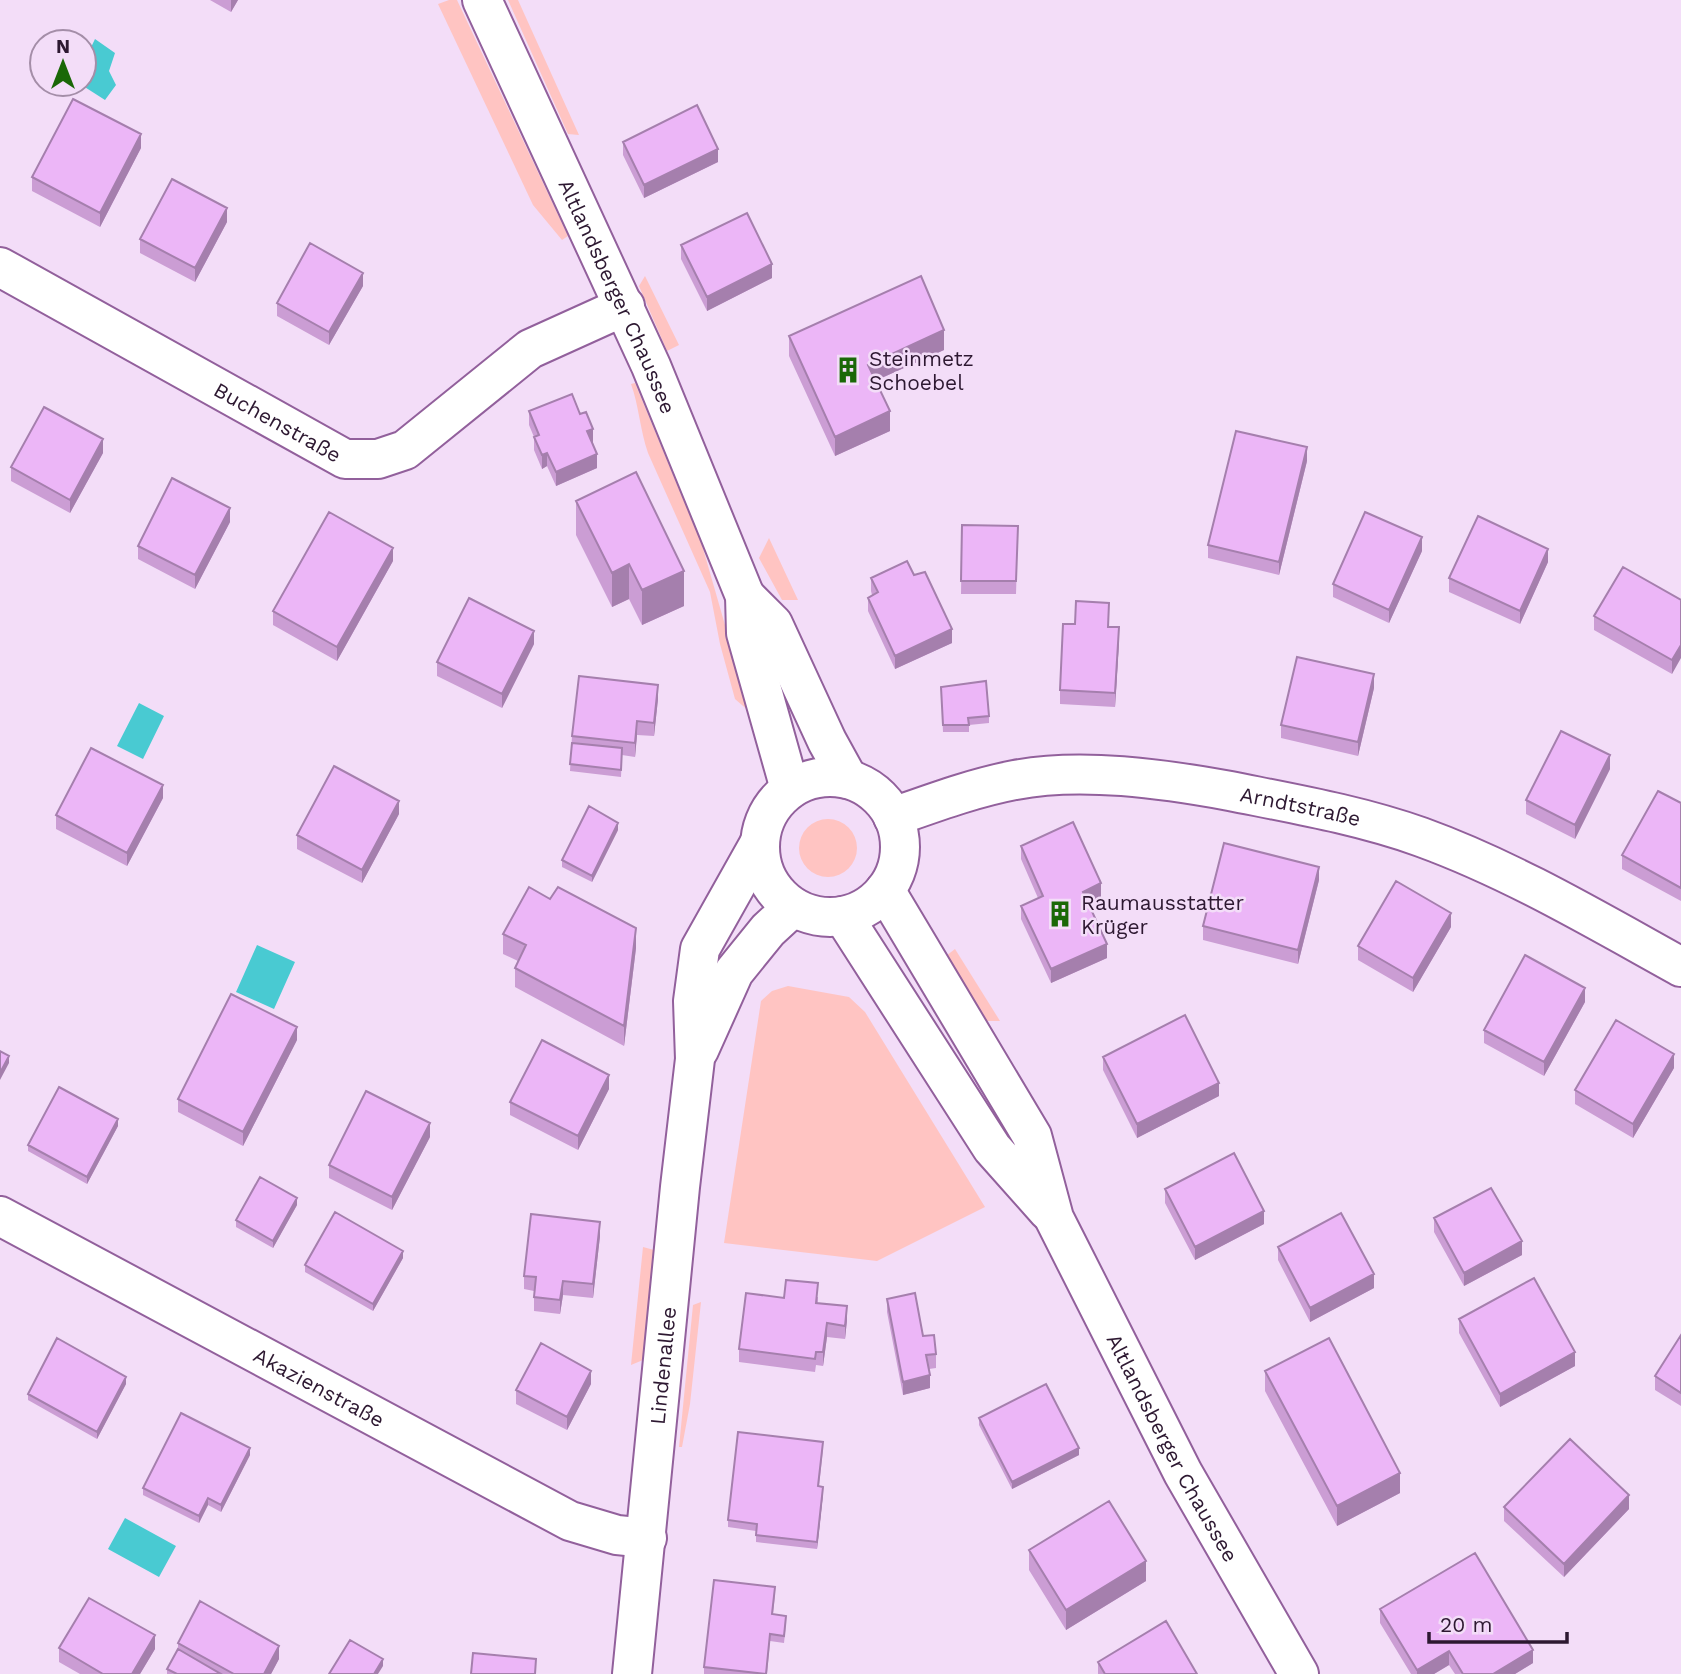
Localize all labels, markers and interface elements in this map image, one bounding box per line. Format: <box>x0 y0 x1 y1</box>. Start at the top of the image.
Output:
north arrow <box>28 28 98 98</box>
text: N <box>56 35 70 58</box>
street label: Altlandsberger Chaussee <box>554 175 682 417</box>
place label: Steinmetz Schoebel <box>869 346 974 395</box>
building icon: Steinmetz Schoebel <box>833 355 863 385</box>
street label: Buchenstraße <box>210 376 346 467</box>
street label: Arndtstraße <box>1238 781 1363 831</box>
place label: Raumausstatter Krüger <box>1081 890 1244 939</box>
building icon: Raumausstatter Krüger <box>1045 899 1075 929</box>
street label: Lindenallee <box>644 1305 681 1426</box>
street label: Altlandsberger Chaussee <box>1102 1329 1244 1566</box>
street label: Akazienstraße <box>250 1342 389 1432</box>
scale bar <box>1429 1600 1567 1644</box>
text: 20 m <box>1440 1612 1492 1637</box>

